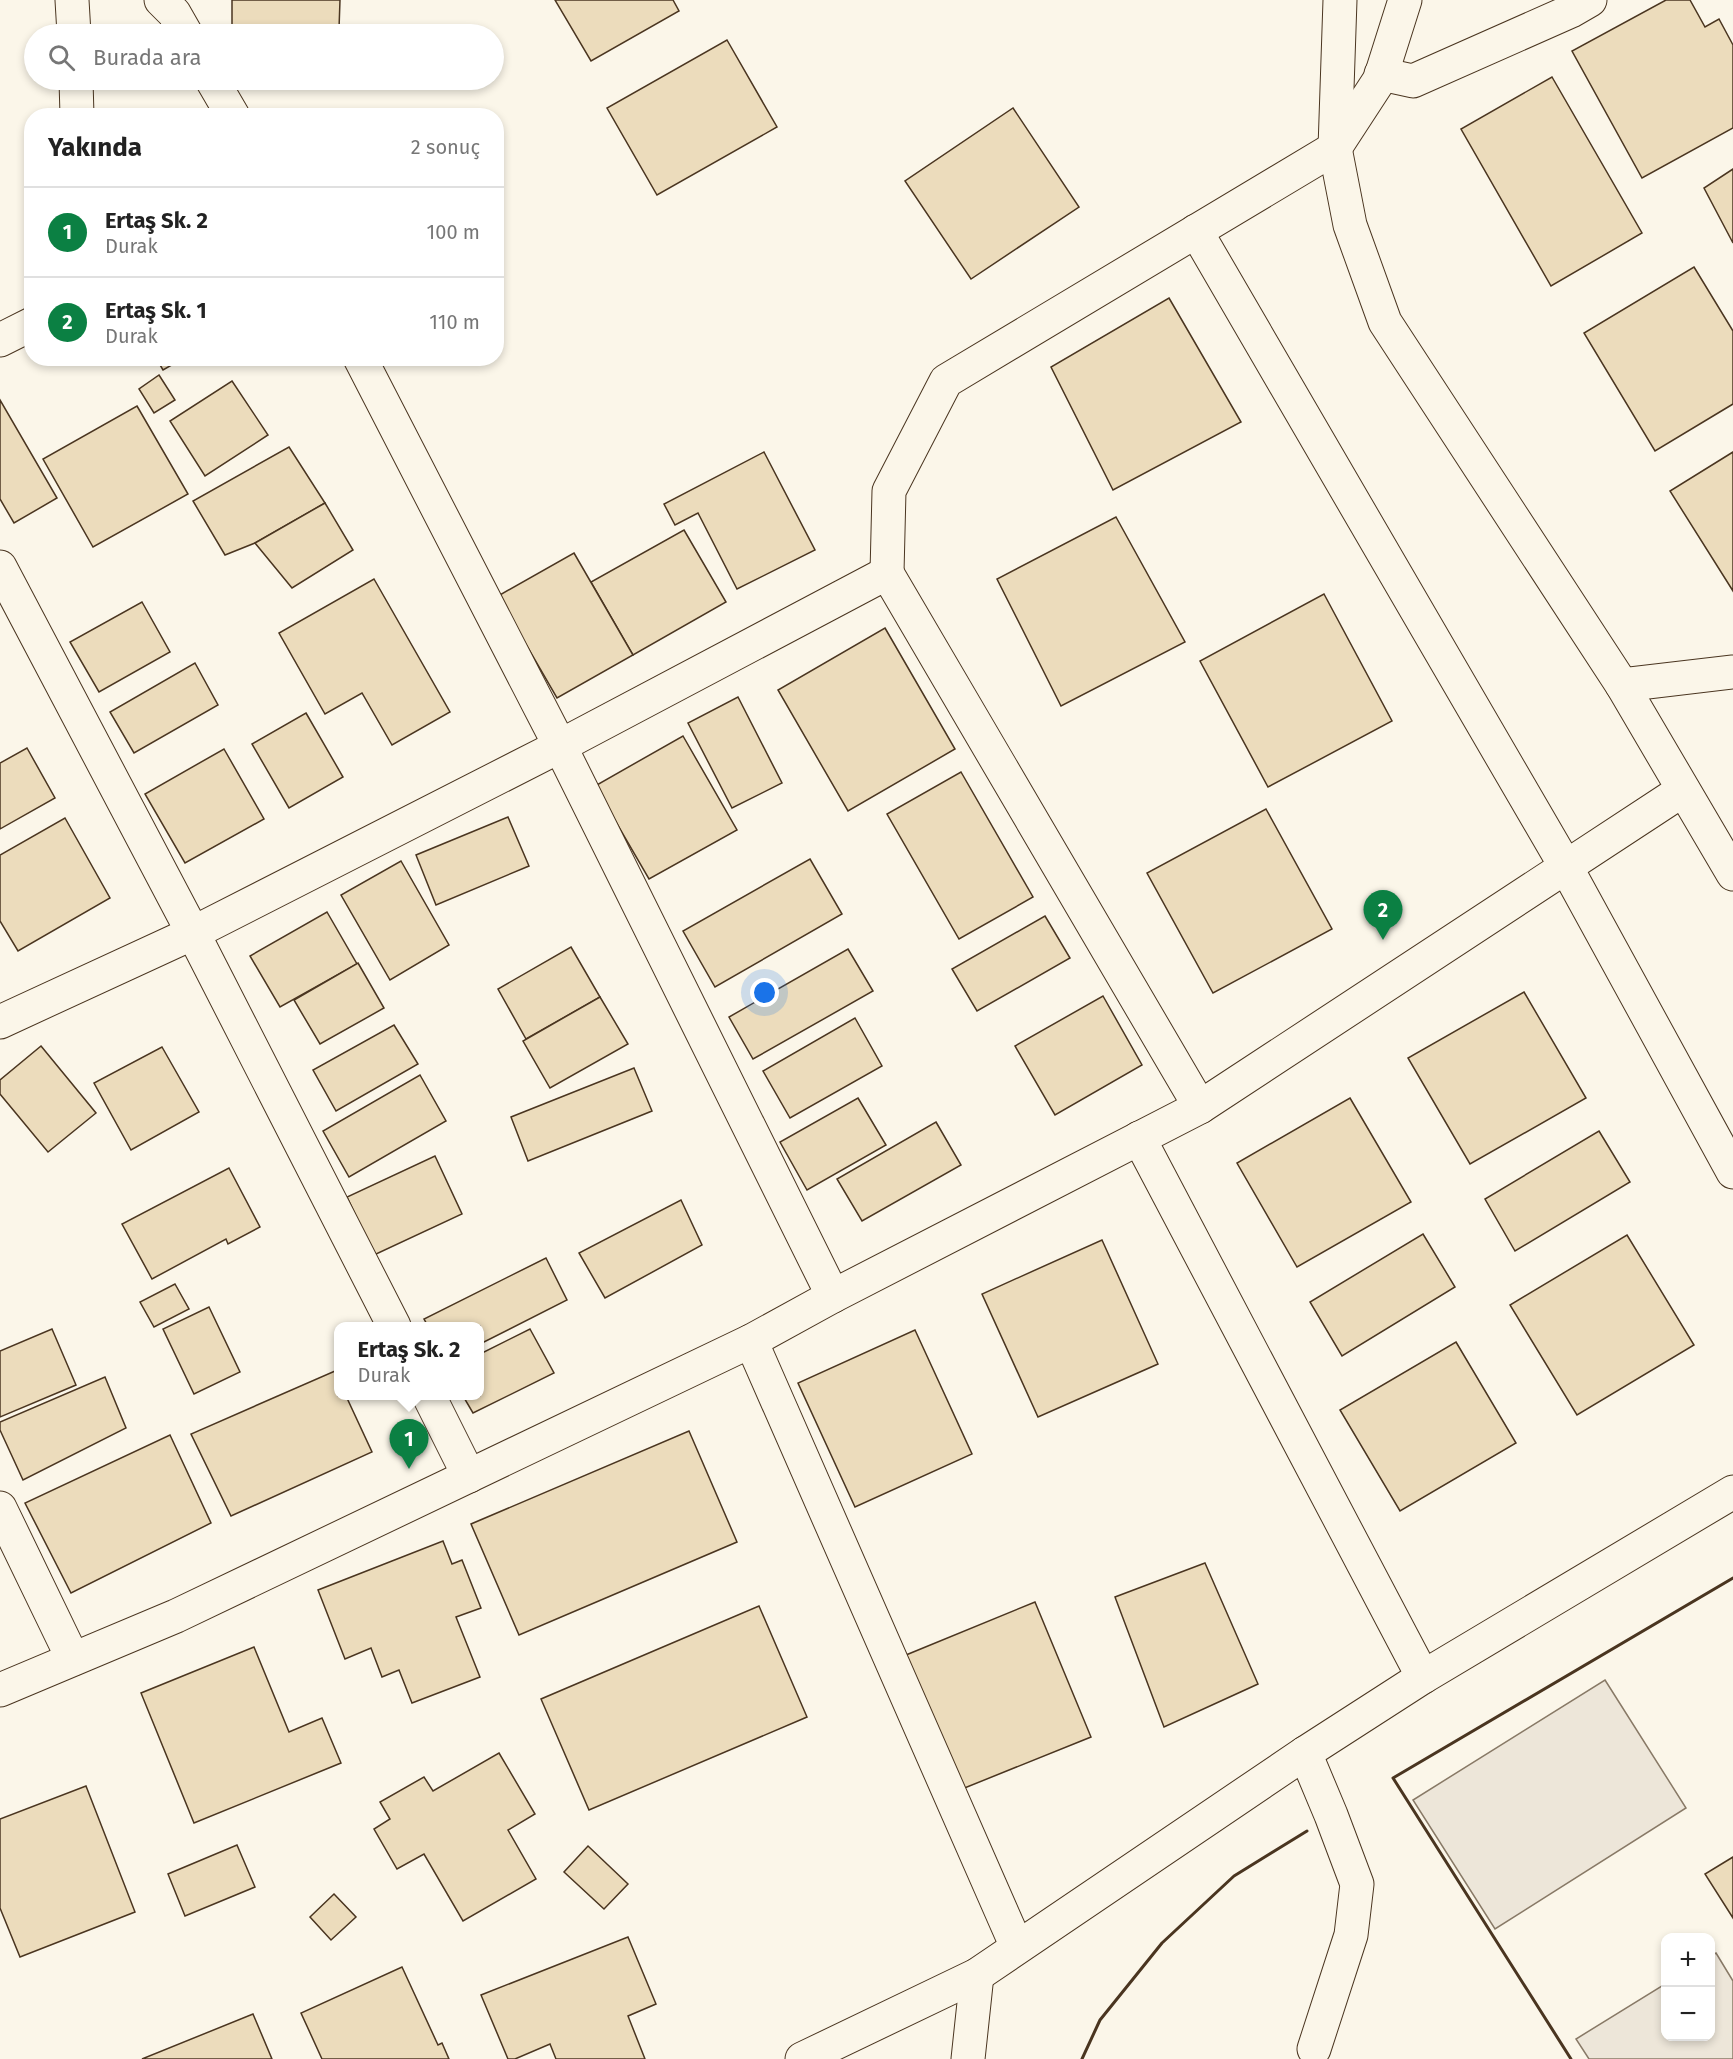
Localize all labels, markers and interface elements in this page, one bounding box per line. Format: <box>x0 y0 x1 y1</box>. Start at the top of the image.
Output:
search box <box>24 24 504 90</box>
icon: search <box>45 41 78 74</box>
text: Burada ara <box>93 44 201 71</box>
text: Yakında <box>48 132 142 163</box>
text: 2 sonuç <box>411 135 480 159</box>
text: Ertaş Sk. 2 <box>105 207 208 234</box>
text: 1 <box>63 220 72 244</box>
text: 100 m <box>427 220 480 244</box>
text: Durak <box>105 234 158 258</box>
text: Ertaş Sk. 1 <box>105 297 207 324</box>
text: 2 <box>62 310 73 334</box>
text: 110 m <box>429 310 480 334</box>
text: Durak <box>105 324 158 348</box>
pin: 2 <box>1364 890 1402 940</box>
your location <box>750 978 779 1007</box>
popup <box>334 1322 484 1400</box>
text: Ertaş Sk. 2 <box>358 1336 460 1363</box>
text: Durak <box>358 1363 410 1387</box>
pin: 1 <box>390 1420 428 1469</box>
map controls <box>1661 1933 1715 2041</box>
button: + <box>1661 1933 1715 1987</box>
button: − <box>1661 1987 1715 2041</box>

